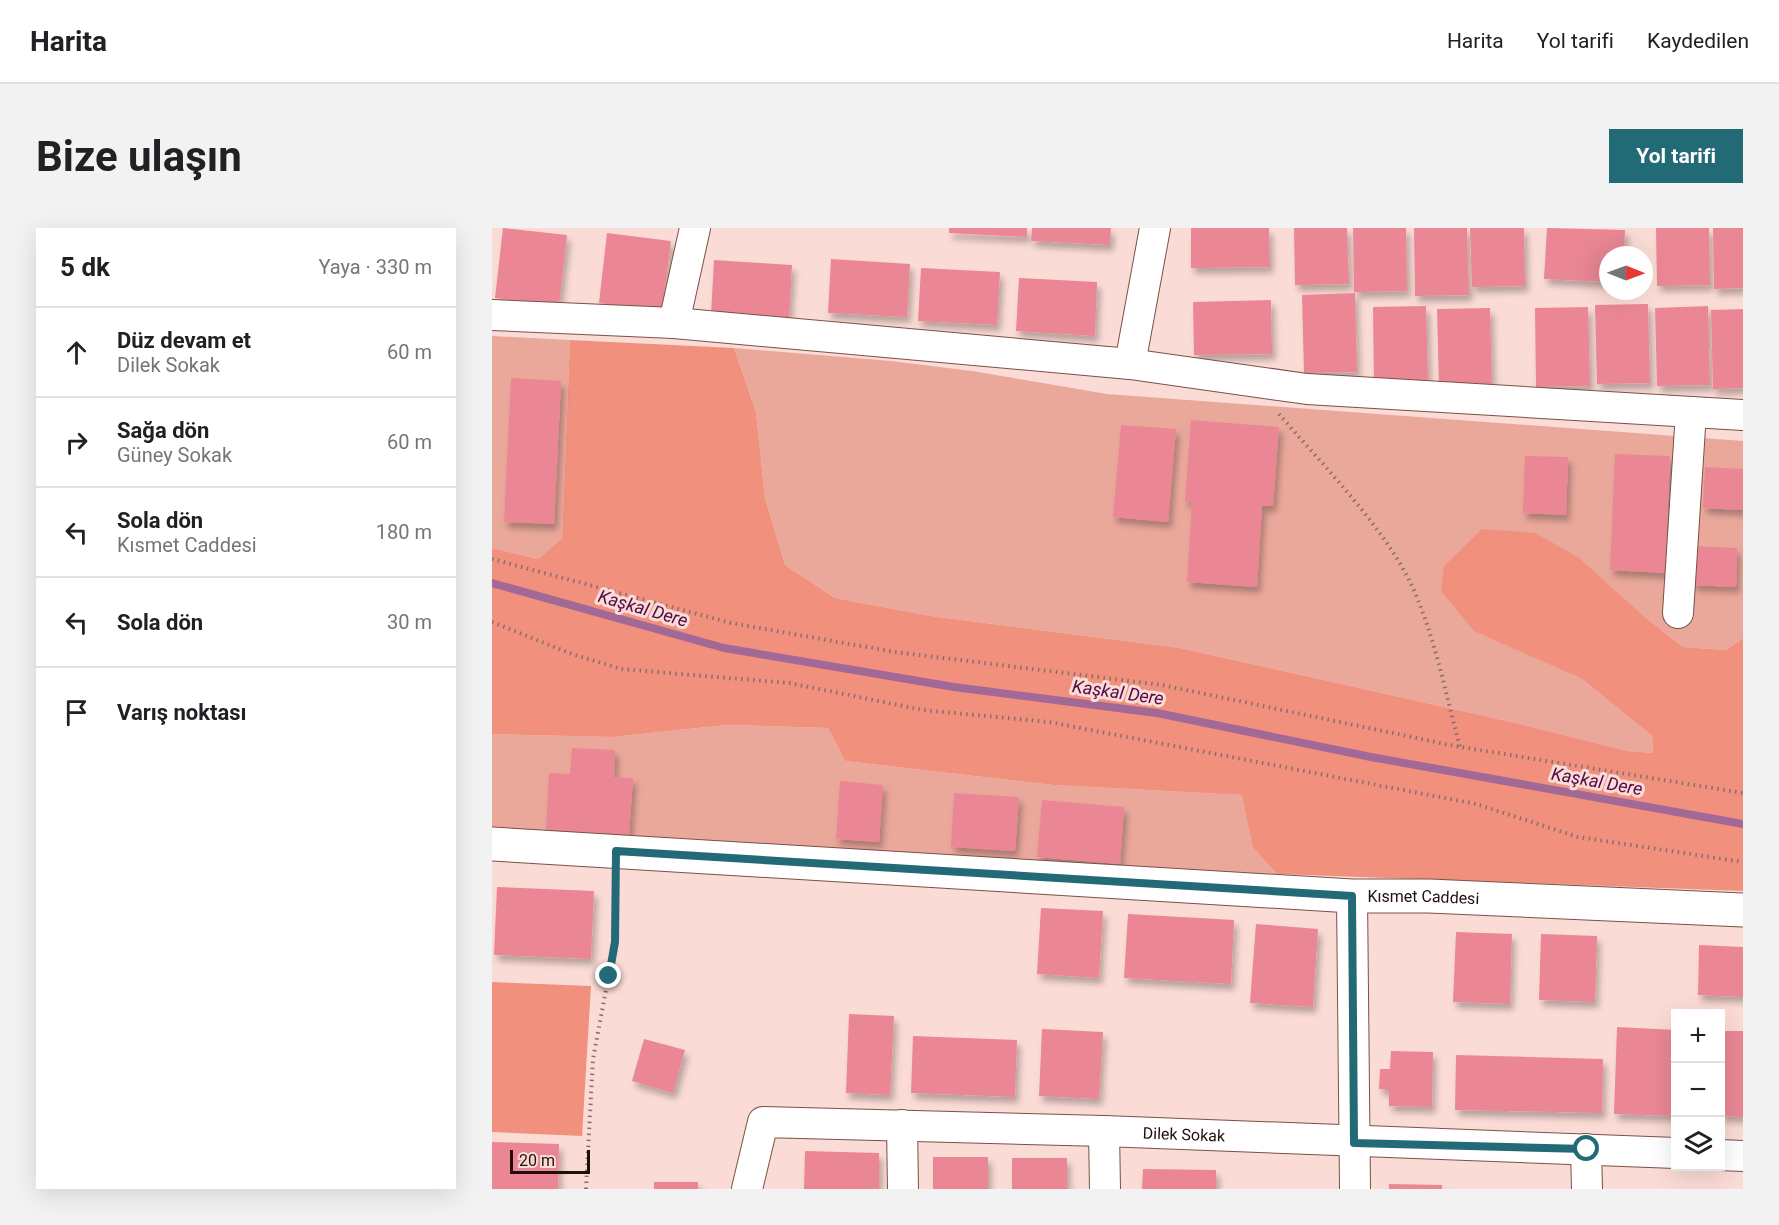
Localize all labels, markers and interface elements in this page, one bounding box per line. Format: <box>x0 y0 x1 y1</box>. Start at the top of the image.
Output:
text: Harita <box>30 25 107 58</box>
text: Harita <box>1447 29 1504 53</box>
text: Yol tarifi <box>1537 29 1614 53</box>
text: Kaydedilen <box>1647 29 1749 53</box>
button: Yol tarifi <box>1609 129 1743 183</box>
text: Bize ulaşın <box>36 132 242 181</box>
north arrow <box>1599 246 1653 300</box>
text: 5 dk <box>60 252 110 282</box>
text: Yaya · 330 m <box>318 255 432 279</box>
text: Düz devam et <box>117 328 251 353</box>
icon: ahead <box>60 336 93 369</box>
text: 60 m <box>387 340 432 364</box>
text: Dilek Sokak <box>117 353 220 377</box>
text: Sağa dön <box>117 418 209 443</box>
icon: right <box>60 426 93 459</box>
text: 60 m <box>387 430 432 454</box>
text: Güney Sokak <box>117 443 232 467</box>
text: Sola dön <box>117 508 203 533</box>
icon: left <box>60 516 93 549</box>
text: 180 m <box>376 520 432 544</box>
text: Kısmet Caddesi <box>117 533 257 557</box>
water label: Kaşkal Dere <box>596 585 690 631</box>
icon: left <box>60 606 93 639</box>
text: Sola dön <box>117 610 203 635</box>
text: 30 m <box>387 610 432 634</box>
water label: Kaşkal Dere <box>1071 675 1165 709</box>
icon: arrive <box>60 696 93 729</box>
text: Varış noktası <box>117 700 247 725</box>
water label: Kaşkal Dere <box>1550 763 1644 799</box>
street label: Kısmet Caddesi <box>1368 887 1480 908</box>
route end <box>595 962 621 988</box>
map controls <box>1671 1009 1725 1171</box>
button: + <box>1671 1009 1725 1063</box>
button: − <box>1671 1063 1725 1117</box>
button: layers <box>1671 1117 1725 1171</box>
street label: Dilek Sokak <box>1142 1123 1226 1145</box>
route start <box>1573 1135 1599 1161</box>
scale bar <box>510 1147 590 1174</box>
text: 20 m <box>519 1151 555 1170</box>

